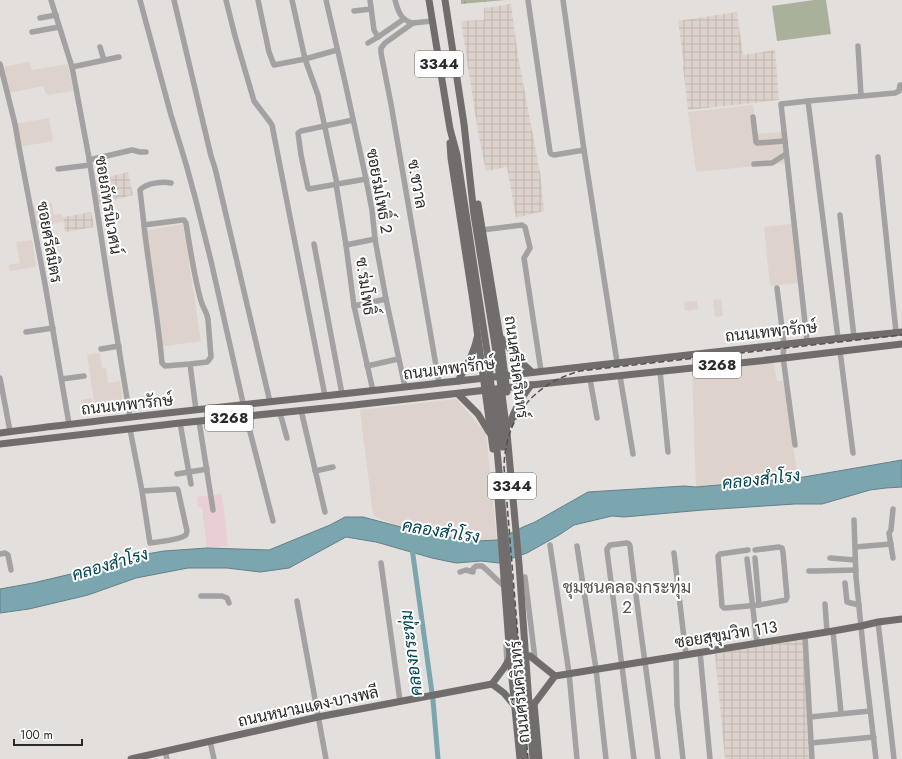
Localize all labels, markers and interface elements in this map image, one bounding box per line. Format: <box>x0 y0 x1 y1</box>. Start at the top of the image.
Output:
road number: 3344 <box>415 51 463 77</box>
street label: ซอยร่มโพธิ์ 2 <box>361 146 402 235</box>
street label: ซอยภัทรนิเวศน์ <box>89 154 129 256</box>
street label: ซ.ชวาล <box>402 158 433 211</box>
street label: ซอยศรีสมิตร <box>31 200 68 285</box>
street label: ซ.ร่มโพธิ์ <box>350 255 384 317</box>
street label: ถนนศรีนครินทร์ <box>499 314 535 420</box>
street label: ถนนเทพารักษ์ <box>724 314 818 348</box>
street label: ถนนเทพารักษ์ <box>402 350 496 386</box>
road number: 3268 <box>693 352 741 378</box>
street label: ถนนเทพารักษ์ <box>80 387 174 421</box>
road number: 3268 <box>205 405 253 431</box>
water label: คลองสำโรง <box>721 463 801 495</box>
road number: 3344 <box>488 473 536 499</box>
water label: คลองสำโรง <box>400 513 482 549</box>
water label: คลองสำโรง <box>69 542 151 586</box>
district label: ชุมชนคลองกระทุ่ม 2 <box>563 575 691 619</box>
water label: คลองกระทุ่ม <box>394 608 428 697</box>
street label: ซอยสุขุมวิท 113 <box>673 615 779 654</box>
street label: ถนนศรีนครินทร์ <box>503 639 535 744</box>
street label: ถนนหนามแดง-บางพลี <box>236 680 381 733</box>
scale bar <box>14 721 82 747</box>
text: 100 m <box>20 726 53 744</box>

